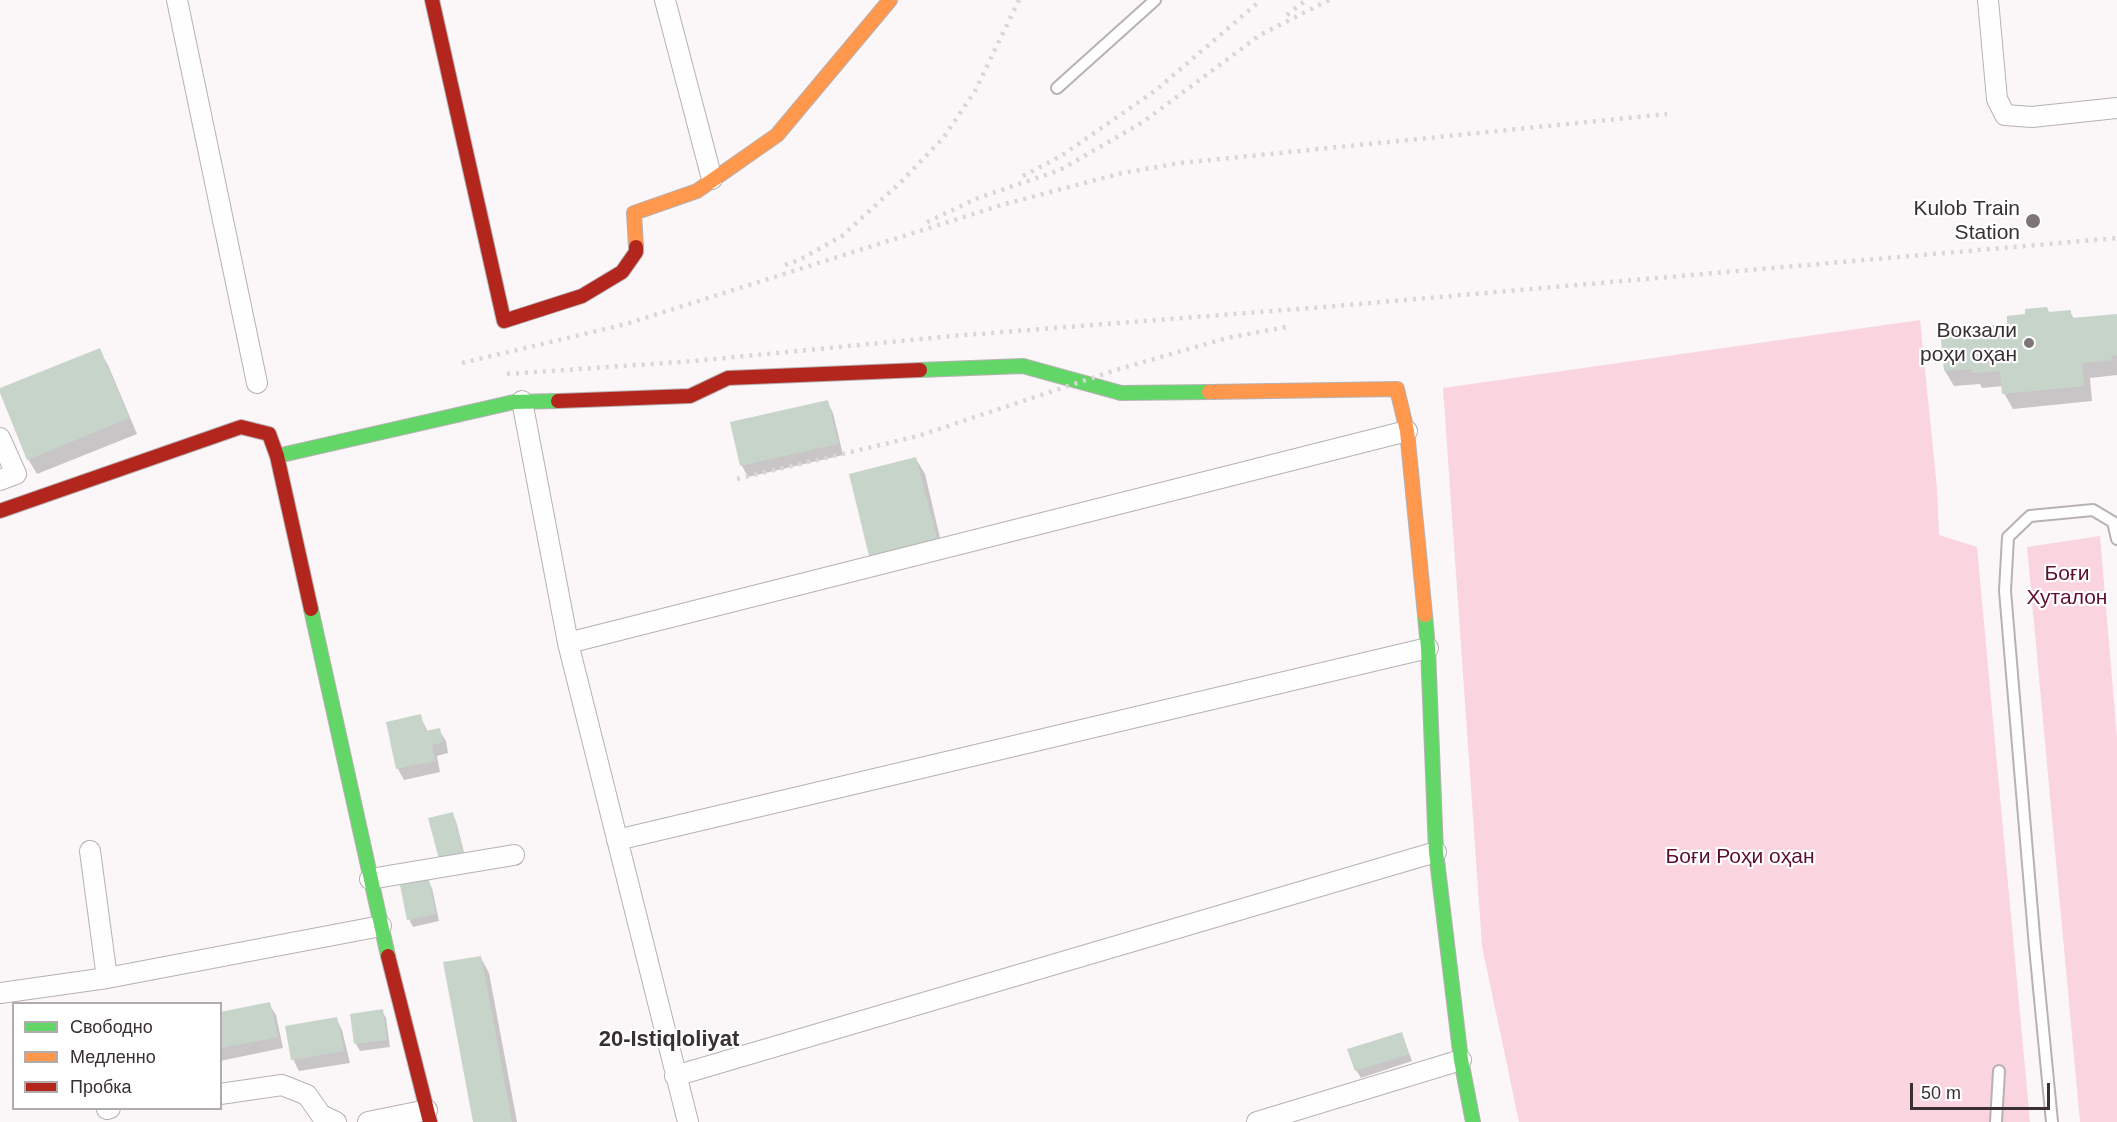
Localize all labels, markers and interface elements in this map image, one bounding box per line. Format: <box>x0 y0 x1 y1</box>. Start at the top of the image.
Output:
place label: Kulob Train Station <box>1913 196 2020 246</box>
marker: Kulob Train Station <box>2024 212 2042 230</box>
place label: Вокзали роҳи оҳан <box>1920 318 2017 368</box>
marker: Вокзали роҳи оҳан <box>2022 336 2036 350</box>
park label: Боғи Хуталон <box>2027 561 2107 611</box>
park label: Боғи Роҳи оҳан <box>1666 844 1814 870</box>
legend <box>12 1002 222 1110</box>
text: Свободно <box>70 1017 153 1037</box>
district label: 20-Istiqloliyat <box>599 1027 739 1053</box>
text: Медленно <box>70 1047 156 1067</box>
scale bar <box>1913 1071 2052 1109</box>
text: Пробка <box>70 1077 132 1097</box>
text: 50 m <box>1921 1083 1961 1103</box>

